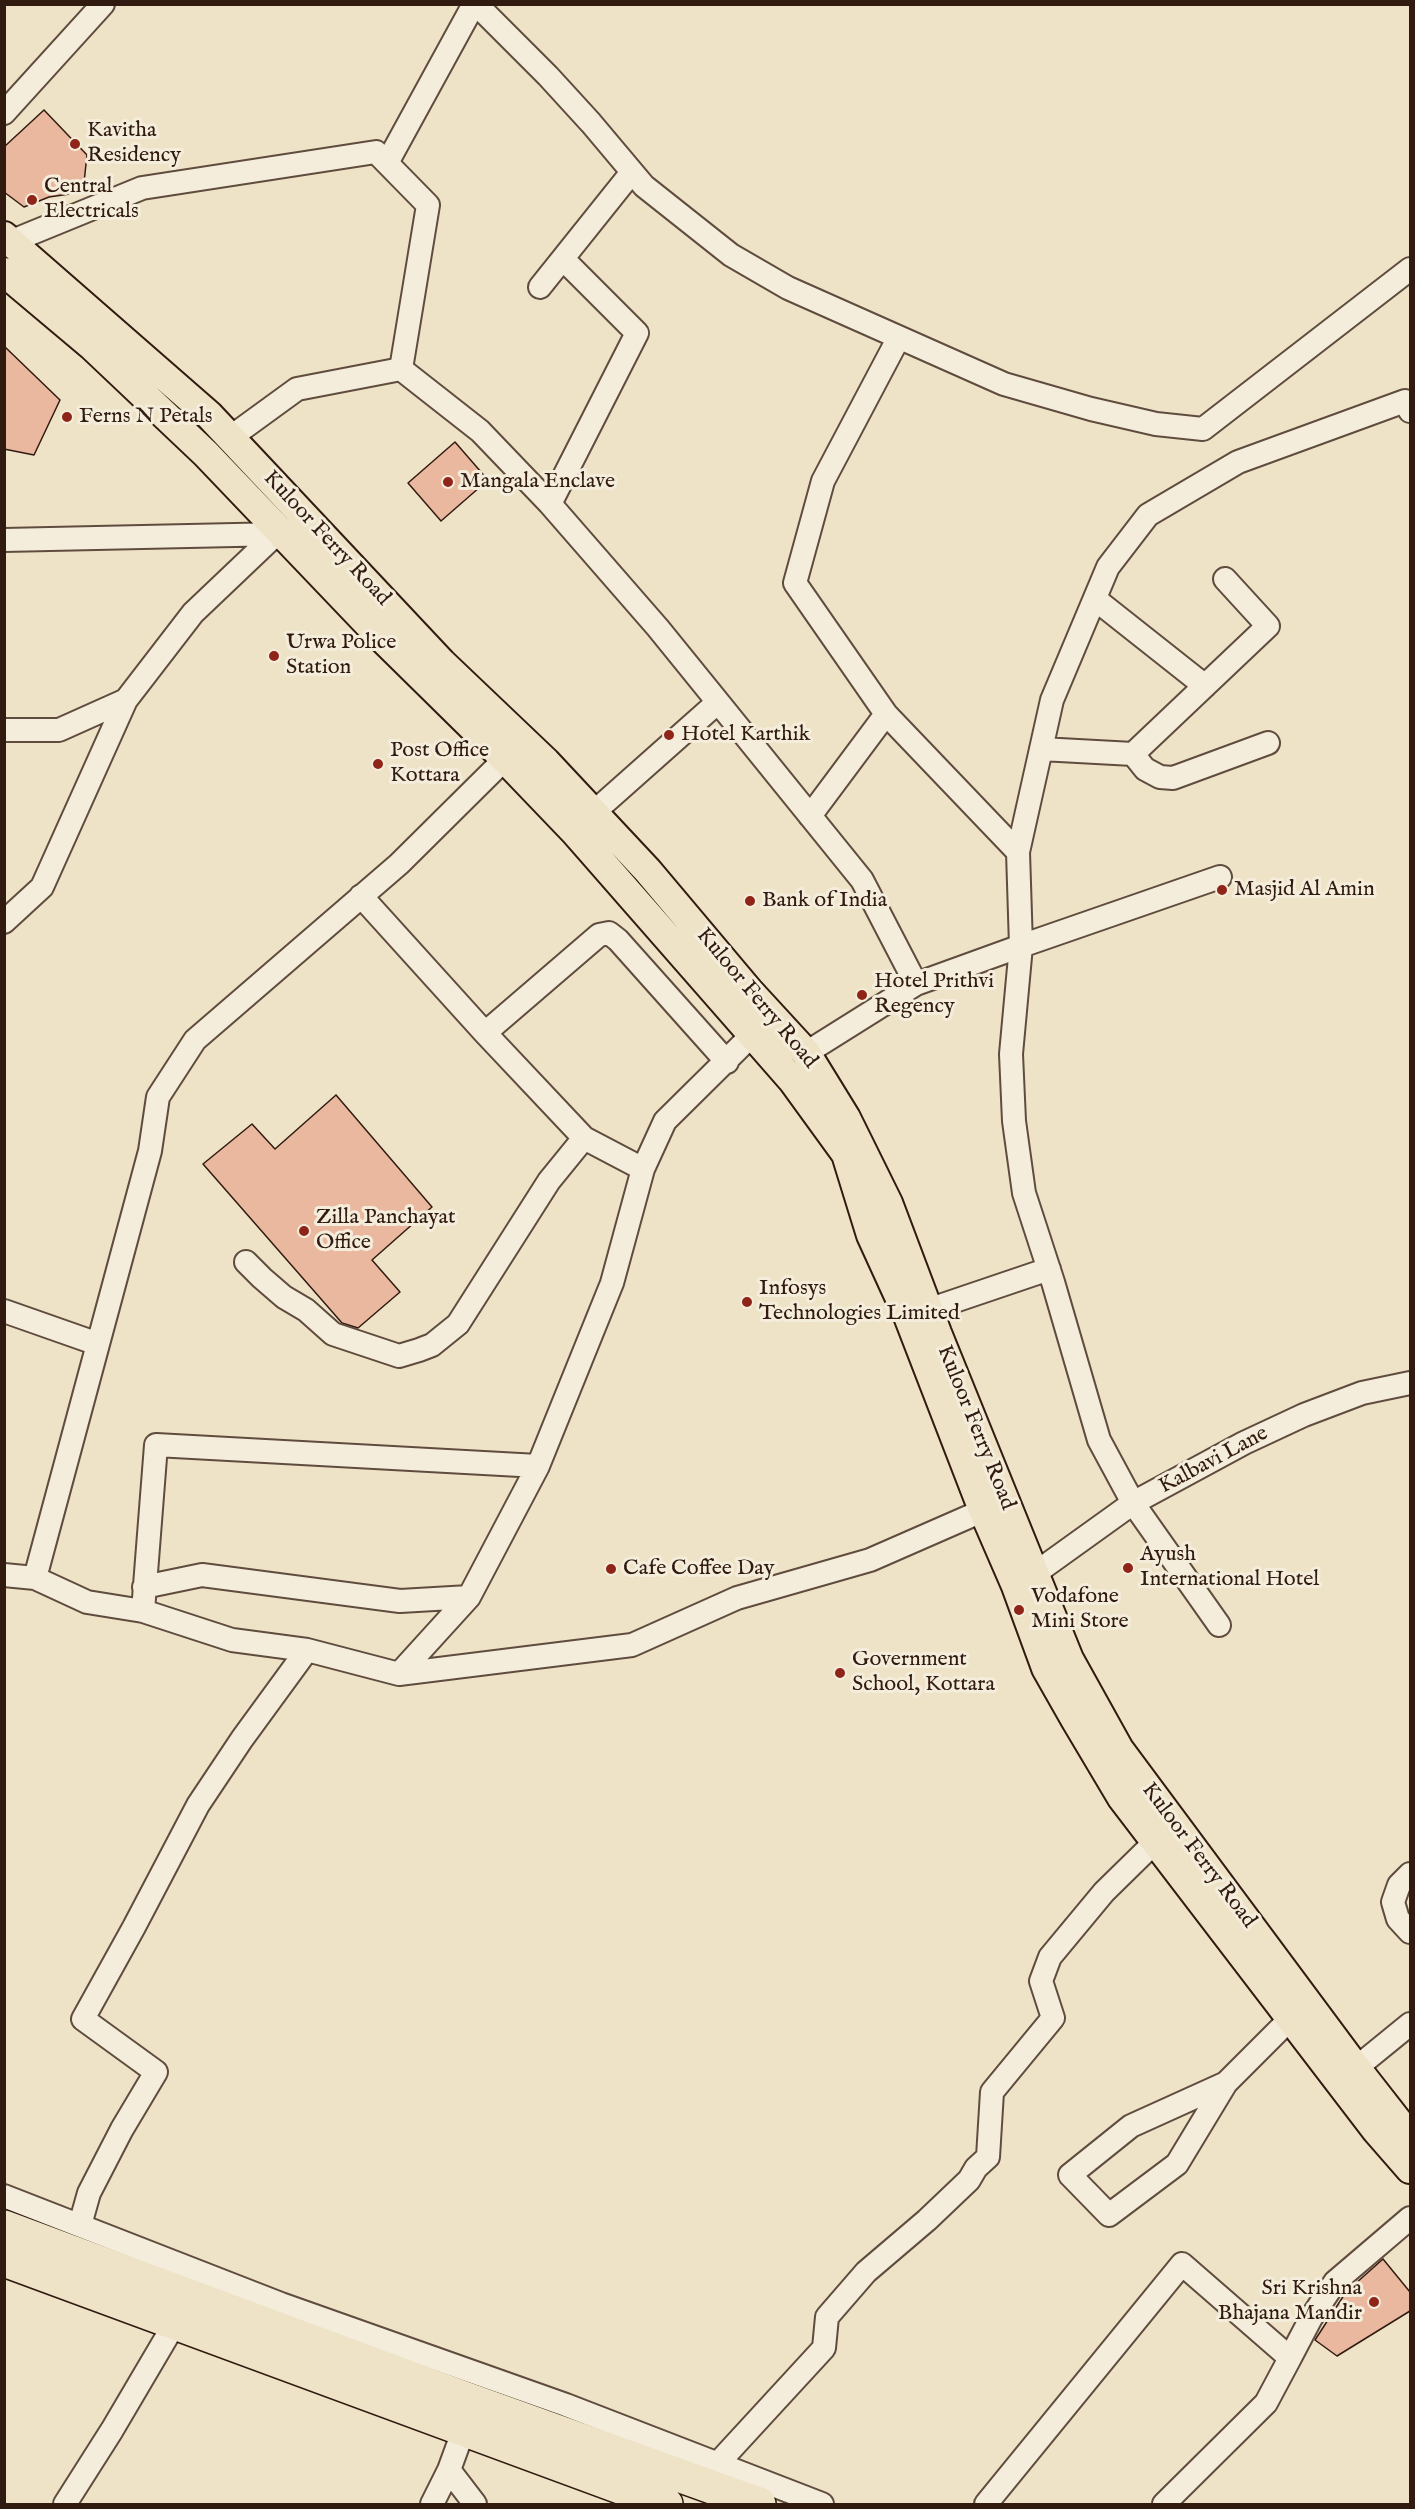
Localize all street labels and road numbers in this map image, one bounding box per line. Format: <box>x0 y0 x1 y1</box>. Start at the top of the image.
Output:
street label: Kuloor Ferry Road <box>257 466 395 612</box>
street label: Kuloor Ferry Road <box>690 923 822 1075</box>
street label: Kuloor Ferry Road <box>930 1342 1020 1514</box>
street label: Kalbavi Lane <box>1155 1421 1273 1501</box>
street label: Kuloor Ferry Road <box>1135 1778 1261 1934</box>

